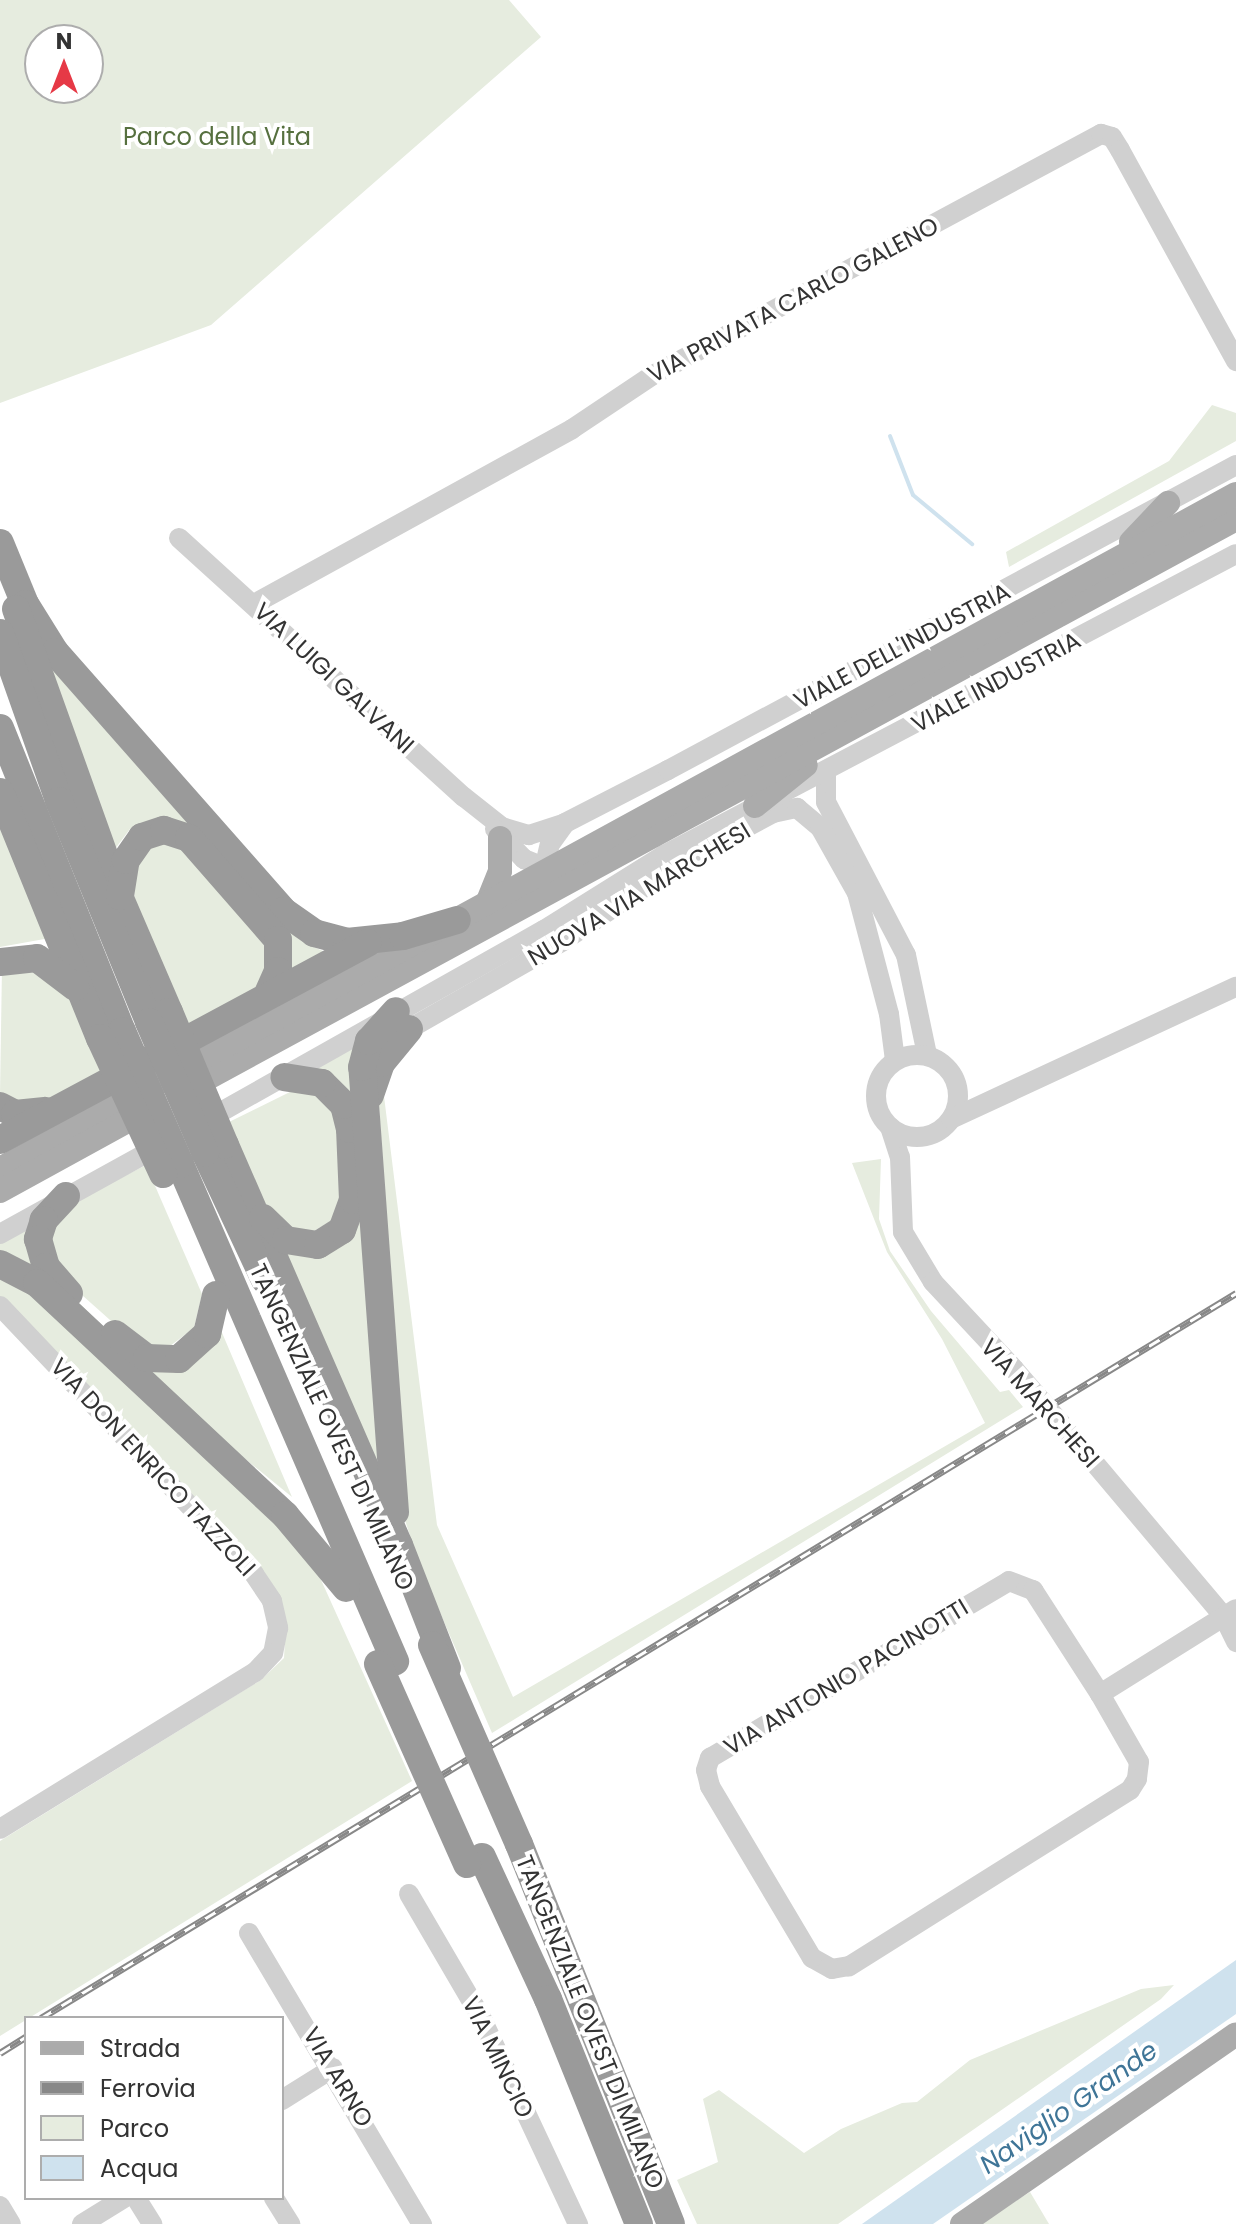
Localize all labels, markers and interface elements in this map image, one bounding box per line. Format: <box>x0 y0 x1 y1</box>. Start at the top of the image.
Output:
north arrow <box>24 24 104 104</box>
text: N <box>56 26 72 57</box>
park label: Parco della Vita <box>123 123 311 151</box>
street label: VIA PRIVATA CARLO GALENO <box>643 211 943 389</box>
street label: VIALE DELL'INDUSTRIA <box>789 577 1015 715</box>
street label: VIA LUIGI GALVANI <box>248 596 420 760</box>
street label: VIALE INDUSTRIA <box>907 625 1085 739</box>
street label: NUOVA VIA MARCHESI <box>523 816 755 972</box>
street label: TANGENZIALE OVEST DI MILANO <box>244 1259 420 1595</box>
street label: VIA MARCHESI <box>975 1333 1105 1473</box>
street label: VIA DON ENRICO TAZZOLI <box>44 1352 262 1582</box>
street label: VIA ANTONIO PACINOTTI <box>719 1593 973 1761</box>
street label: TANGENZIALE OVEST DI MILANO <box>510 1851 670 2193</box>
street label: VIA MINCIO <box>456 1992 540 2122</box>
legend <box>24 2016 284 2200</box>
street label: VIA ARNO <box>297 2022 379 2132</box>
text: Strada <box>100 2032 180 2065</box>
water label: Naviglio Grande <box>974 2035 1164 2181</box>
text: Ferrovia <box>100 2072 196 2105</box>
text: Parco <box>100 2112 169 2145</box>
text: Acqua <box>100 2152 179 2185</box>

